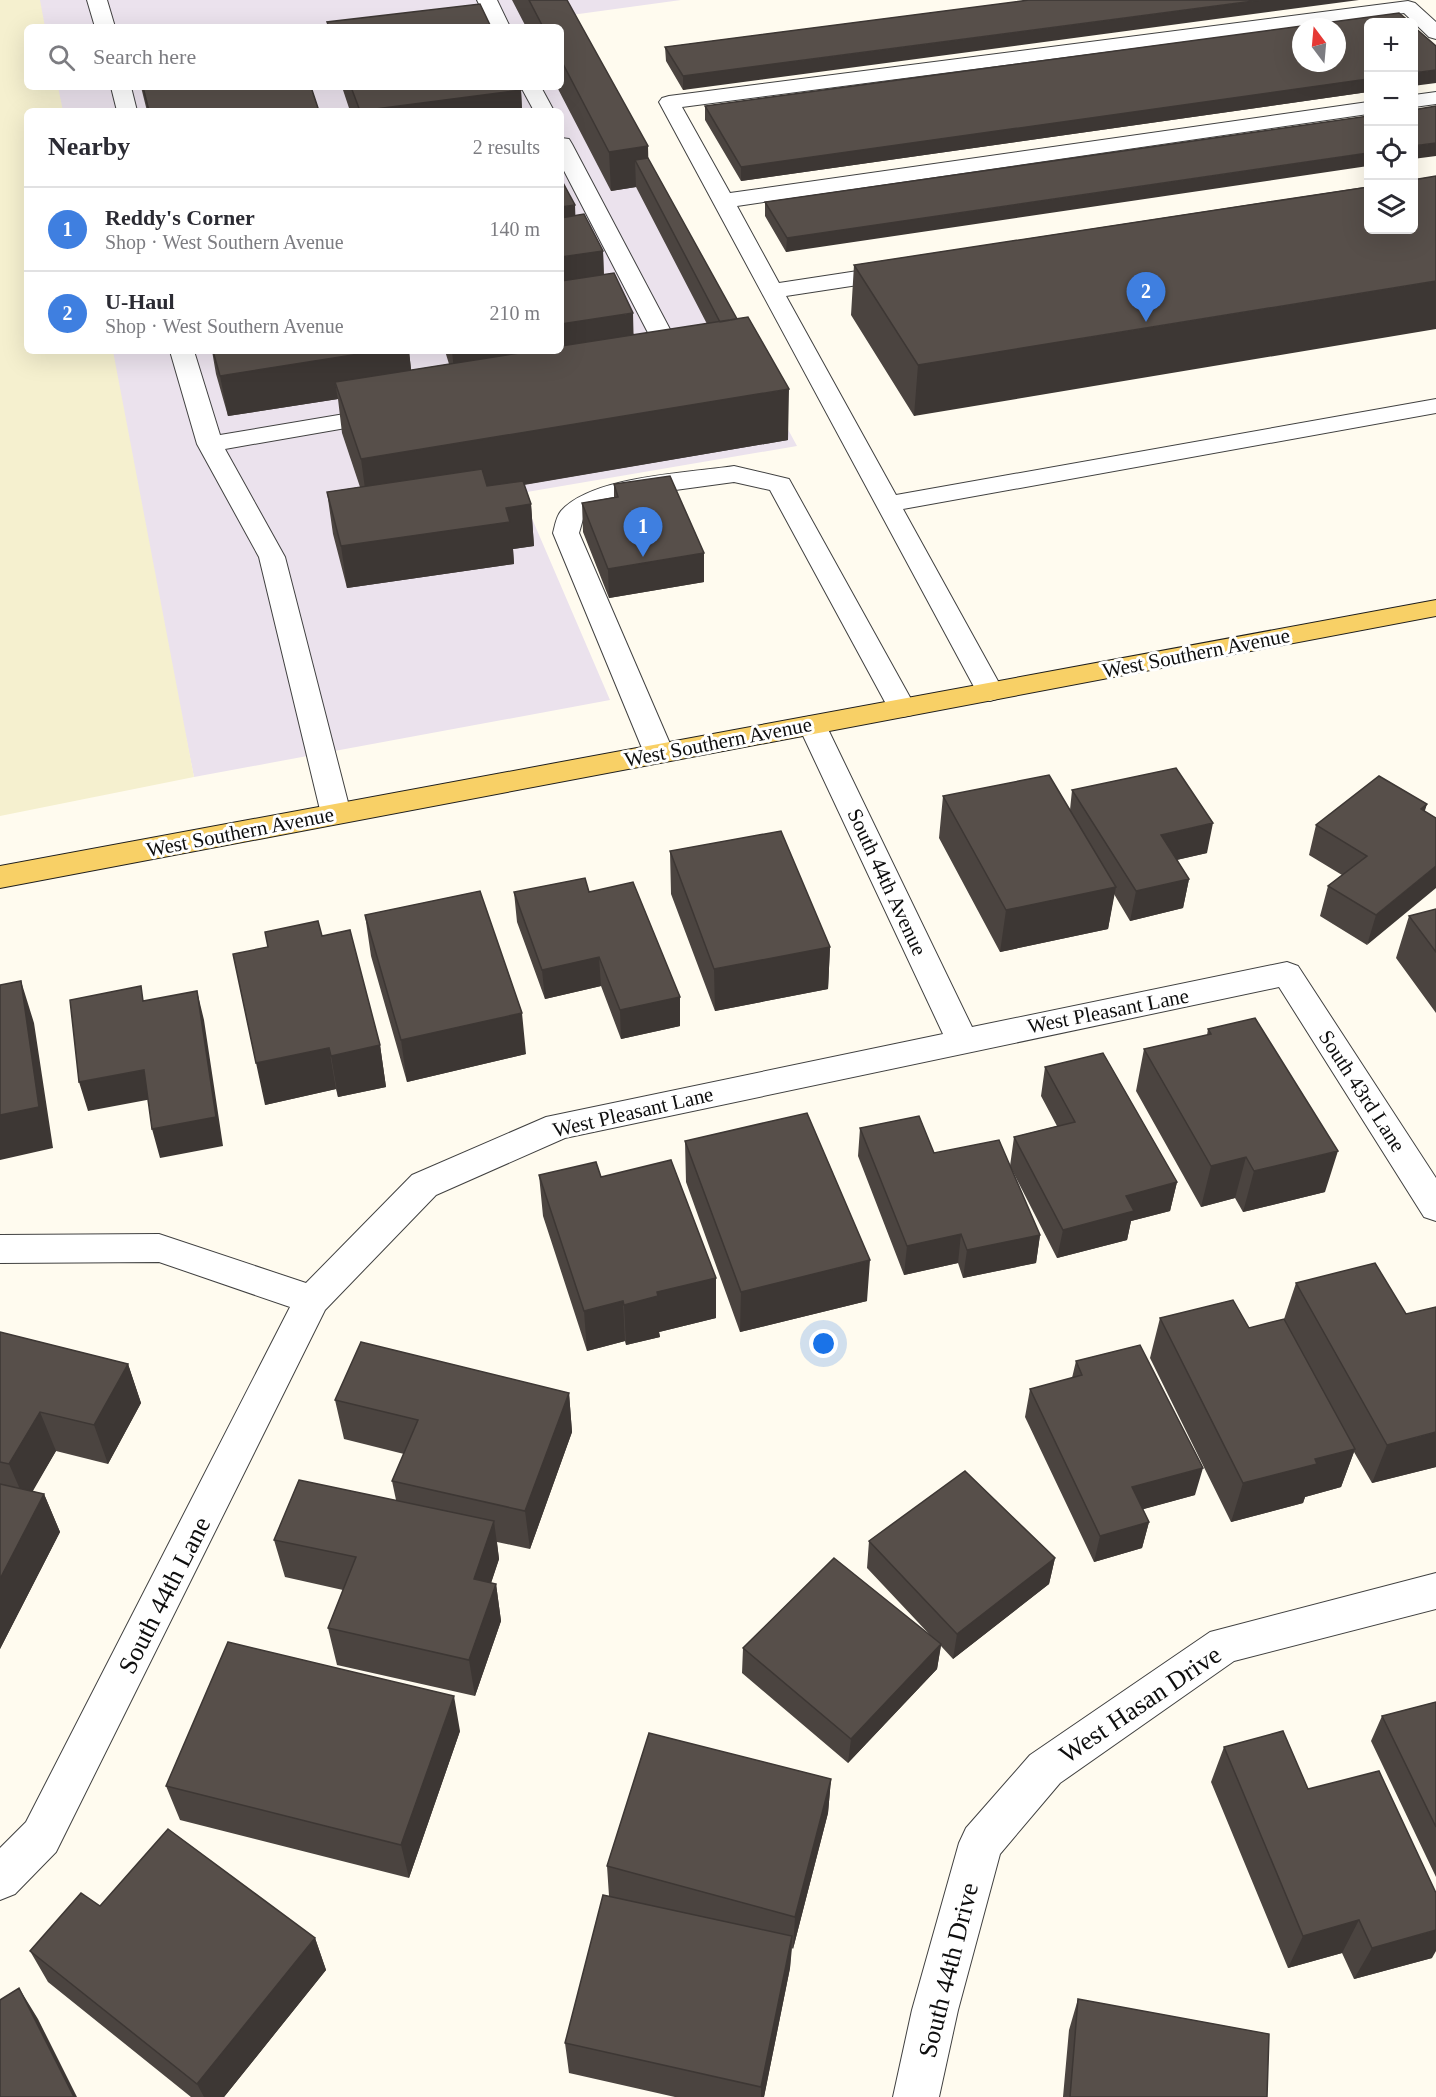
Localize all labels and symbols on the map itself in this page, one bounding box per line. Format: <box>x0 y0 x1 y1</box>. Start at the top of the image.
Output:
north arrow <box>1292 18 1346 72</box>
pin: 2 <box>1126 272 1166 322</box>
pin: 1 <box>624 508 662 557</box>
street label: West Southern Avenue <box>1100 623 1292 683</box>
street label: West Southern Avenue <box>622 712 814 772</box>
street label: West Southern Avenue <box>144 802 336 862</box>
street label: South 44th Avenue <box>842 805 932 959</box>
street label: West Pleasant Lane <box>1025 984 1191 1038</box>
street label: South 43rd Lane <box>1314 1026 1410 1156</box>
street label: West Pleasant Lane <box>550 1082 716 1142</box>
your location <box>809 1329 838 1358</box>
street label: South 44th Lane <box>113 1512 216 1678</box>
street label: West Hasan Drive <box>1054 1640 1227 1769</box>
street label: South 44th Drive <box>913 1880 984 2061</box>

